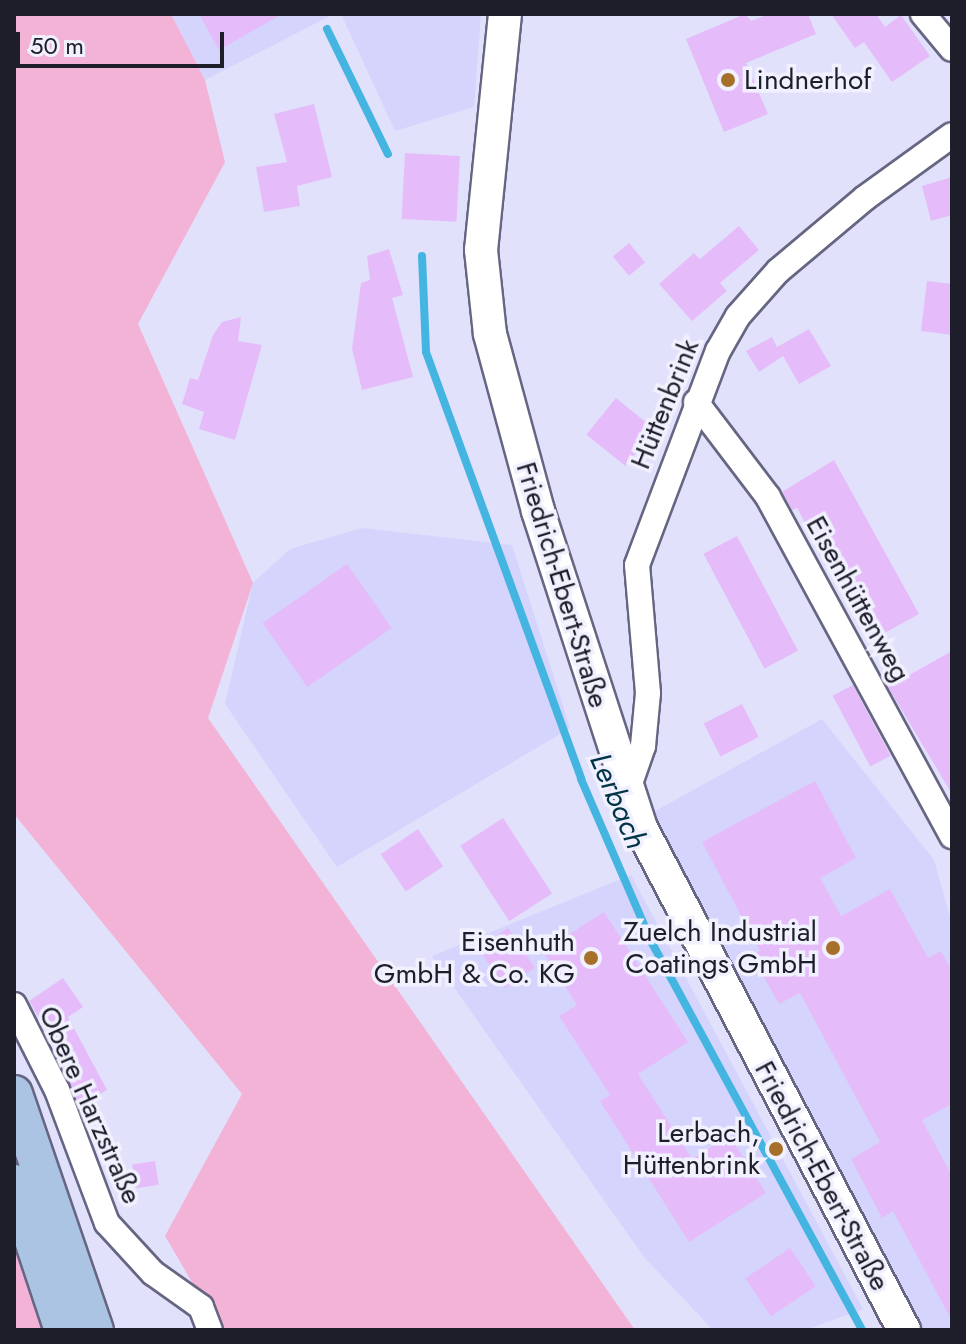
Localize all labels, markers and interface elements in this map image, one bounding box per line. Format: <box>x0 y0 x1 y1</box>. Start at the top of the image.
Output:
scale bar <box>20 16 228 66</box>
text: 50 m <box>30 28 84 63</box>
place label: Lindnerhof <box>744 63 871 97</box>
marker: Lindnerhof <box>719 71 737 89</box>
street label: Hüttenbrink <box>624 334 706 474</box>
street label: Friedrich-Ebert-Straße <box>509 458 615 712</box>
street label: Eisenhüttenweg <box>799 510 917 688</box>
water label: Lerbach <box>582 748 654 854</box>
place label: Zuelch Industrial Coatings GmbH <box>624 915 817 981</box>
place label: Eisenhuth GmbH & Co. KG <box>374 925 575 991</box>
marker: Zuelch Industrial Coatings GmbH <box>824 939 842 957</box>
marker: Eisenhuth GmbH & Co. KG <box>582 949 600 967</box>
street label: Obere Harzstraße <box>31 1001 149 1209</box>
street label: Friedrich-Ebert-Straße <box>747 1056 897 1296</box>
place label: Lerbach, Hüttenbrink <box>623 1116 760 1182</box>
marker: Lerbach, Hüttenbrink <box>767 1140 785 1158</box>

